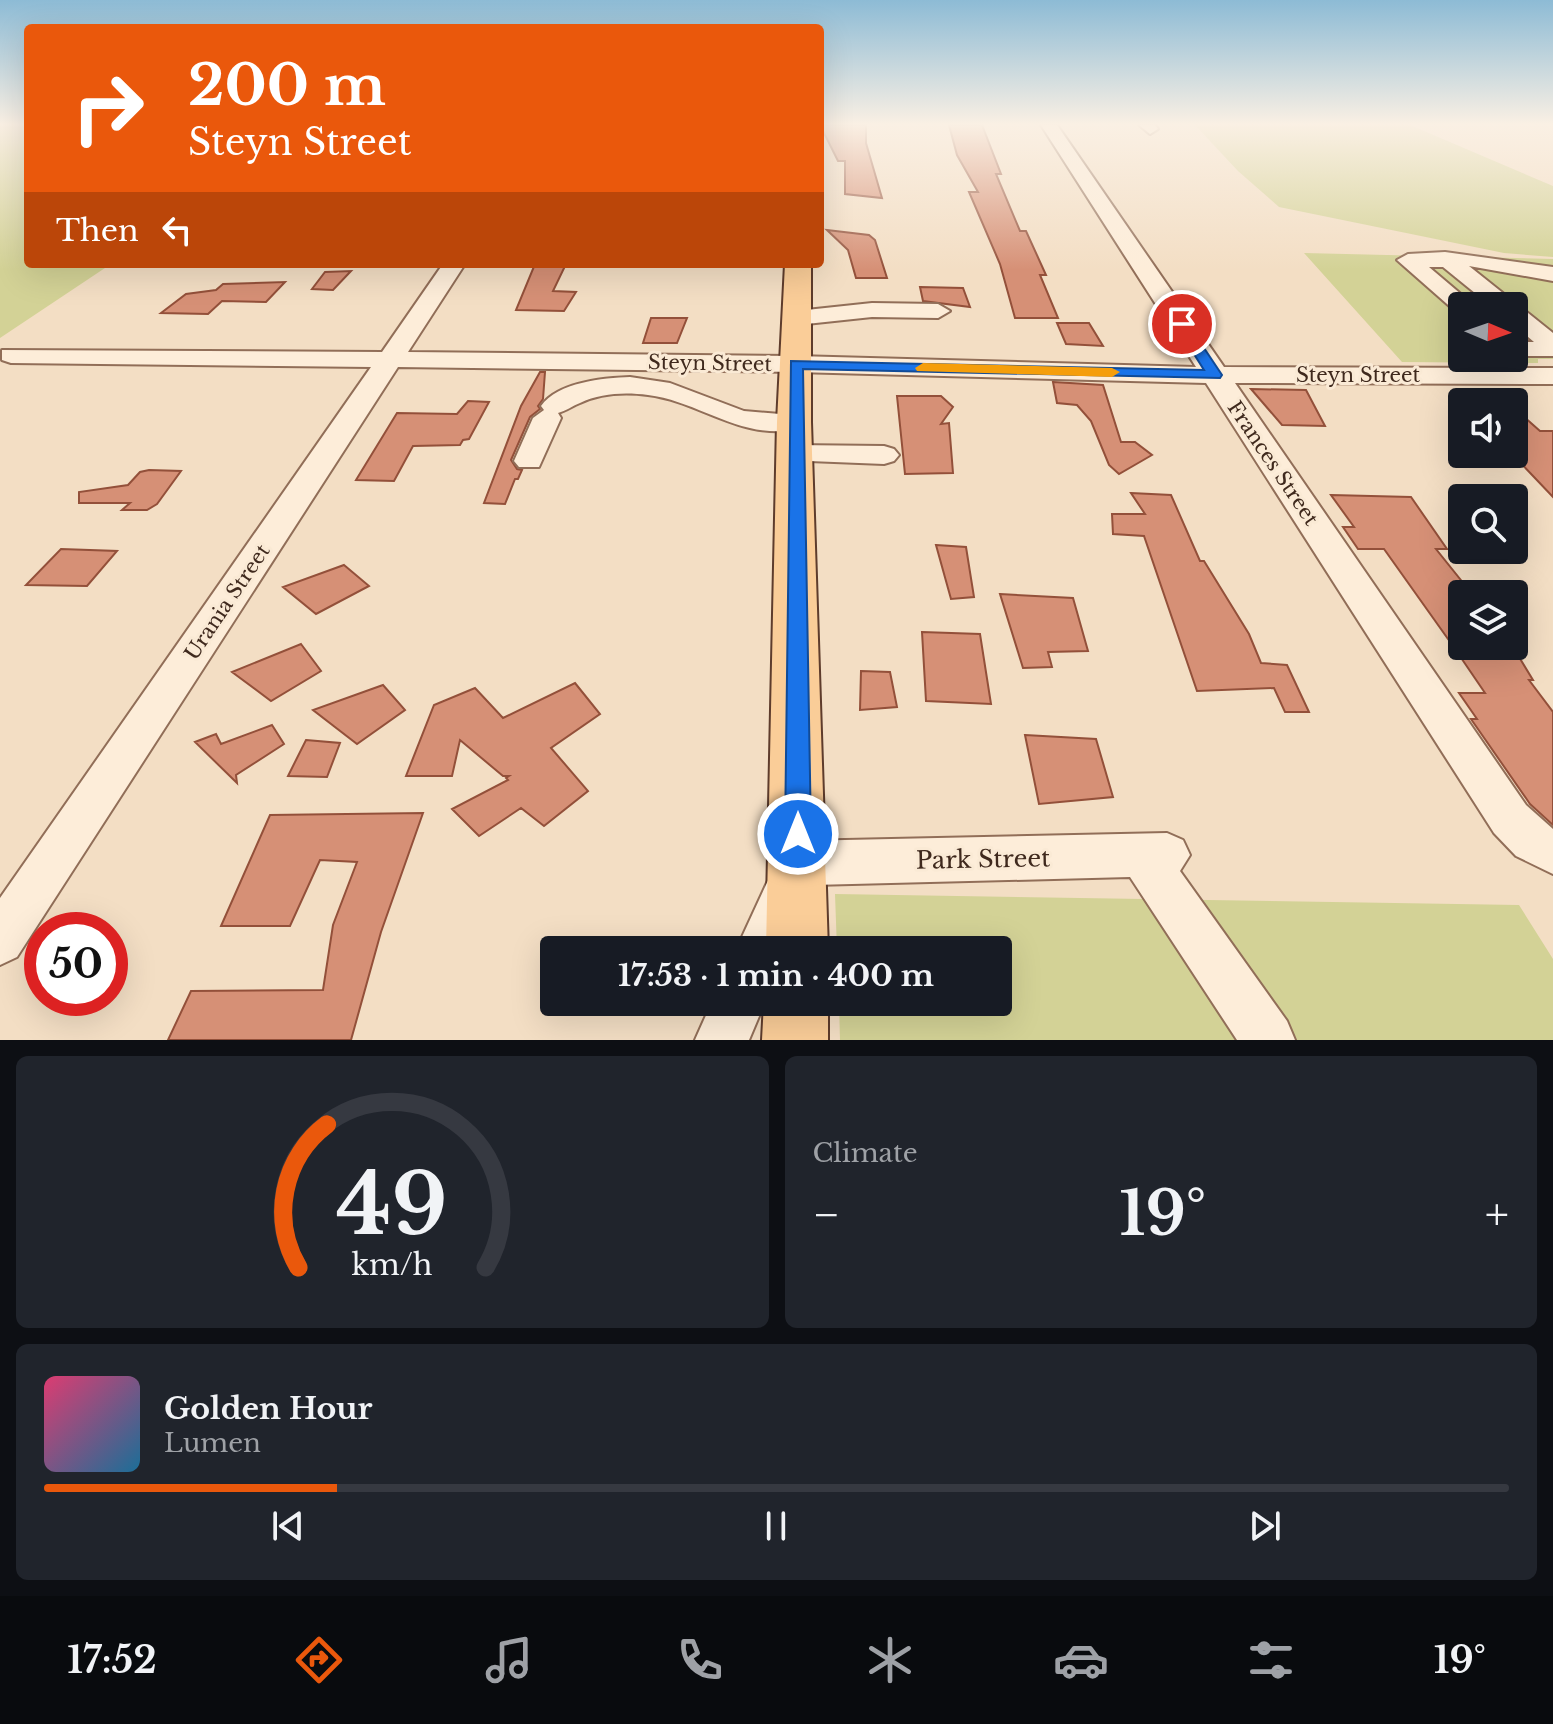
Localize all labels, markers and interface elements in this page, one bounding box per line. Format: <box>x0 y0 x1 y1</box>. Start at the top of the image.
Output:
text: 200 m <box>188 51 386 120</box>
icon: right <box>56 56 160 160</box>
text: Steyn Street <box>188 120 411 165</box>
icon: left <box>155 208 199 252</box>
text: Then <box>56 212 139 249</box>
pin <box>1148 290 1216 358</box>
north arrow <box>1448 292 1528 372</box>
map controls <box>1448 292 1528 660</box>
icon: arrive <box>1160 302 1204 346</box>
street label: Steyn Street <box>648 350 773 376</box>
street label: Steyn Street <box>1296 363 1420 387</box>
button: sound <box>1448 388 1528 468</box>
street label: Frances Street <box>1223 396 1324 530</box>
button: search <box>1448 484 1528 564</box>
street label: Urania Street <box>179 539 275 664</box>
button: layers <box>1448 580 1528 660</box>
position arrow <box>756 792 840 876</box>
street label: Park Street <box>916 843 1050 875</box>
speed limit sign: 50 <box>24 912 128 1016</box>
text: 17:53 · 1 min · 400 m <box>618 957 934 994</box>
text: Climate <box>813 1137 918 1169</box>
text: 49 <box>337 1153 448 1256</box>
text: 19° <box>1119 1177 1206 1251</box>
text: − <box>813 1187 840 1242</box>
text: + <box>1485 1187 1509 1242</box>
text: km/h <box>352 1247 433 1283</box>
text: Golden Hour <box>164 1390 373 1427</box>
text: Lumen <box>164 1427 261 1459</box>
icon: previous <box>266 1504 310 1548</box>
icon: pause <box>754 1504 798 1548</box>
icon: next <box>1243 1504 1287 1548</box>
icon: directions <box>291 1632 347 1688</box>
icon: music <box>481 1632 537 1688</box>
icon: phone <box>672 1632 728 1688</box>
icon: climate <box>862 1632 918 1688</box>
icon: car <box>1053 1632 1109 1688</box>
icon: filters <box>1243 1632 1299 1688</box>
text: 17:52 <box>67 1638 157 1683</box>
text: 19° <box>1434 1638 1486 1683</box>

